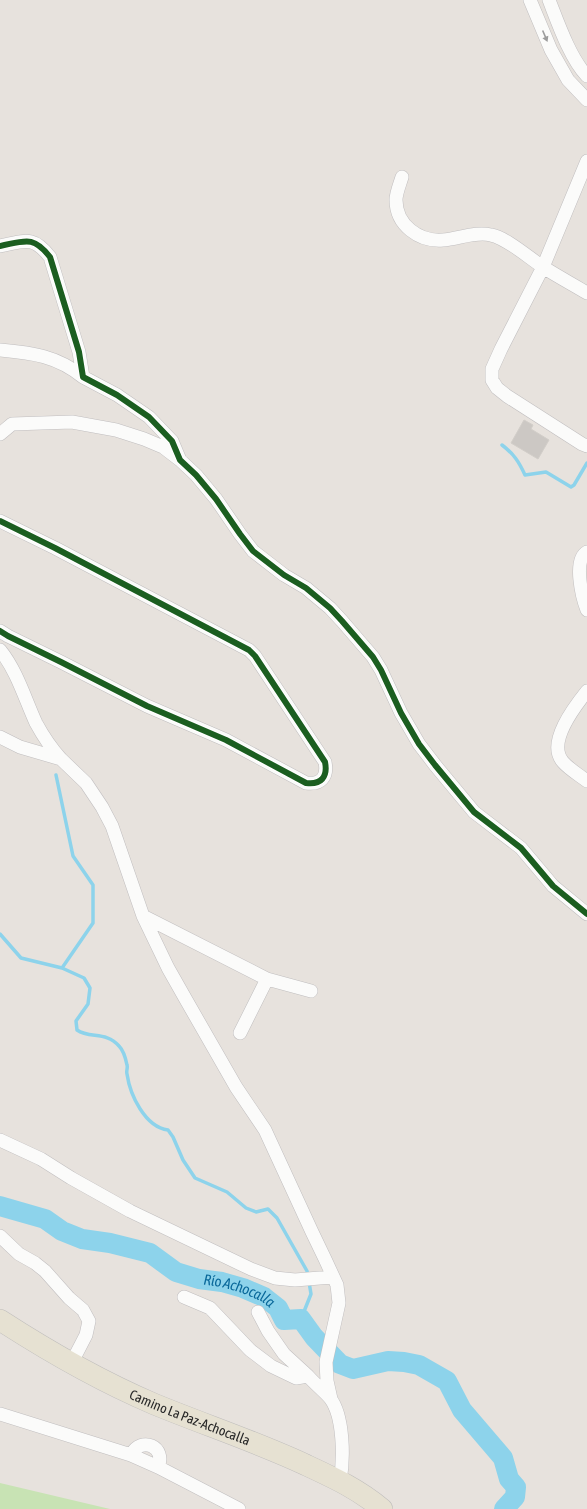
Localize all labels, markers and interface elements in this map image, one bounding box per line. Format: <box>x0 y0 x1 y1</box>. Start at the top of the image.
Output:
one-way arrow <box>542 30 548 42</box>
water label: Río Achocalla <box>203 1271 279 1310</box>
street label: Camino La Paz-Achocalla <box>127 1386 252 1448</box>

